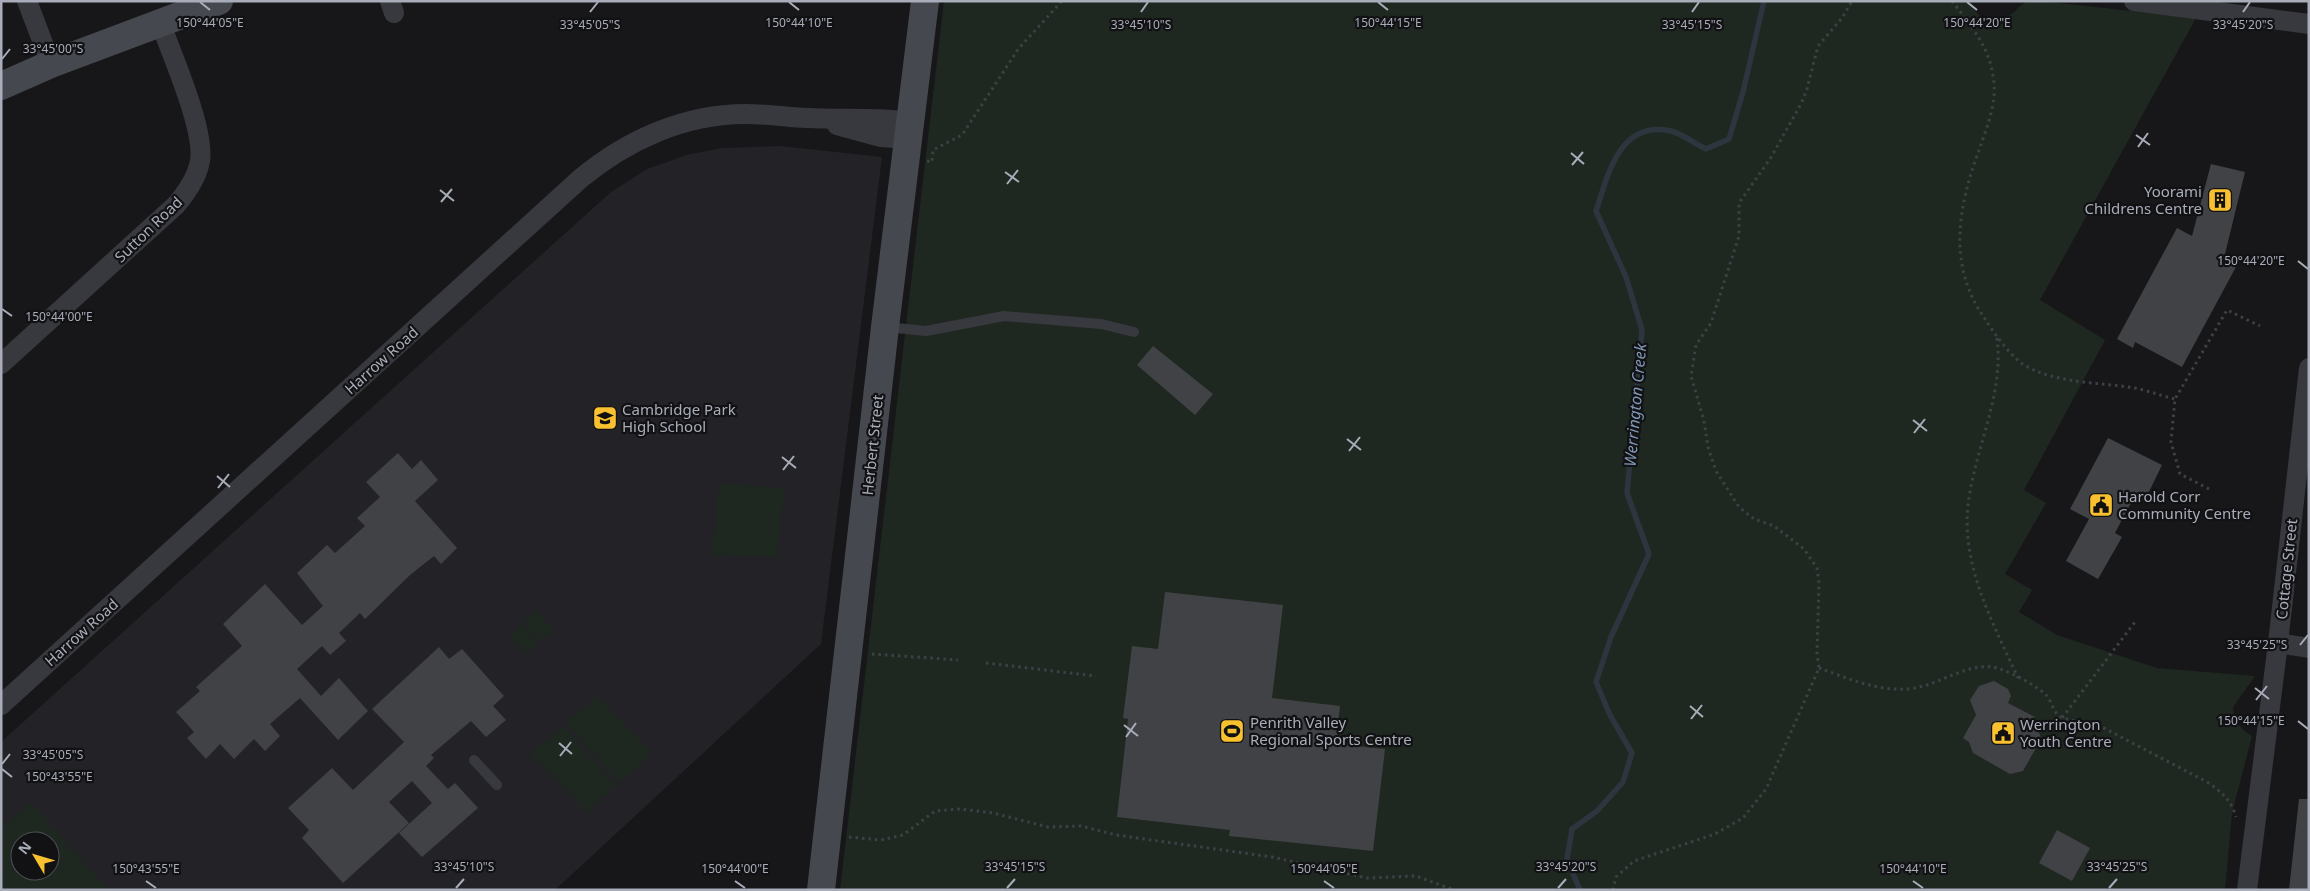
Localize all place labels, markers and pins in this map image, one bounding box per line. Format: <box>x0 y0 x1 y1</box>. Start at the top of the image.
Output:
place label: Yoorami Childrens Centre <box>2085 181 2202 218</box>
building icon: Yoorami Childrens Centre <box>2207 187 2233 213</box>
place label: Cambridge Park High School <box>622 399 736 436</box>
school or university icon: Cambridge Park High School <box>592 405 618 431</box>
place label: Harold Corr Community Centre <box>2118 486 2251 523</box>
public building icon: Harold Corr Community Centre <box>2088 492 2114 518</box>
place label: Penrith Valley Regional Sports Centre <box>1250 712 1412 749</box>
place label: Werrington Youth Centre <box>2020 714 2112 751</box>
sports icon: Penrith Valley Regional Sports Centre <box>1219 718 1245 744</box>
public building icon: Werrington Youth Centre <box>1990 720 2016 746</box>

